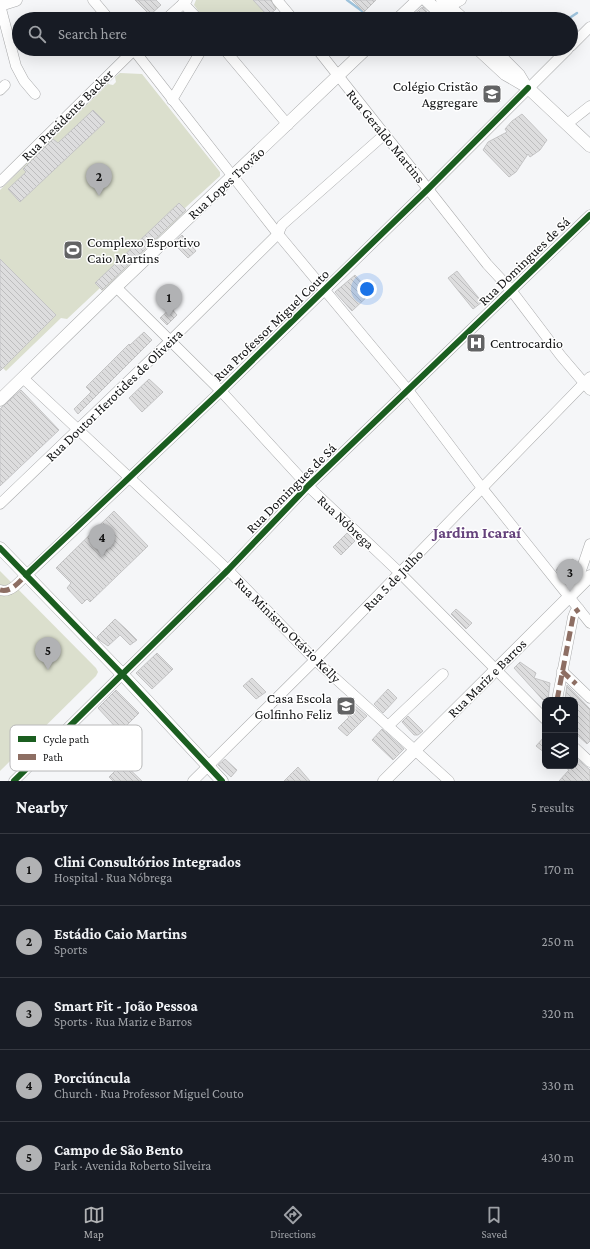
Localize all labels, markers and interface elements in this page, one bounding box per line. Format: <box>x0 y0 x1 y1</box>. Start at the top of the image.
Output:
search box <box>12 12 578 56</box>
icon: search <box>26 23 48 45</box>
text: Search here <box>58 26 127 42</box>
street label: Rua Presidente Backer <box>18 66 116 164</box>
place label: Colégio Cristão Aggregare <box>393 78 478 110</box>
school or university icon: Colégio Cristão Aggregare <box>481 83 503 105</box>
street label: Rua Geraldo Martins <box>343 86 429 186</box>
street label: Rua Lopes Trovão <box>184 143 268 222</box>
pin: 2 <box>86 163 112 196</box>
street label: Rua Domingues de Sá <box>475 213 573 309</box>
place label: Complexo Esportivo Caio Martins <box>87 234 200 266</box>
sports icon: Complexo Esportivo Caio Martins <box>62 239 84 261</box>
street label: Rua Professor Miguel Couto <box>210 266 332 384</box>
your location <box>357 279 377 299</box>
pin: 1 <box>156 284 182 317</box>
street label: Rua Doutor Herotides de Oliveira <box>42 325 186 465</box>
hospital icon: Centrocardio <box>465 332 487 354</box>
place label: Centrocardio <box>490 335 563 351</box>
street label: Rua Domingues de Sá <box>243 439 340 536</box>
street label: Rua Nóbrega <box>314 492 378 553</box>
pin: 4 <box>89 524 115 557</box>
district label: Jardim Icaraí <box>431 524 522 541</box>
street label: Rua 5 de Julho <box>360 546 426 614</box>
pin: 3 <box>557 559 583 592</box>
street label: Rua Ministro Otávio Kelly <box>232 574 345 687</box>
street label: Rua Mariz e Barros <box>444 635 530 721</box>
pin: 5 <box>35 637 61 670</box>
place label: Casa Escola Golfinho Feliz <box>254 690 333 722</box>
school or university icon: Casa Escola Golfinho Feliz <box>335 695 357 717</box>
map controls <box>542 697 578 769</box>
button: locate <box>542 697 578 733</box>
legend <box>10 725 142 771</box>
text: Cycle path <box>43 733 89 746</box>
button: layers <box>542 733 578 769</box>
text: Path <box>43 751 63 763</box>
text: Nearby <box>16 798 68 817</box>
text: 5 results <box>531 800 574 815</box>
text: Clini Consultórios Integrados <box>54 854 241 870</box>
text: 1 <box>27 862 31 877</box>
text: 170 m <box>544 862 574 877</box>
text: Hospital · Rua Nóbrega <box>54 870 172 885</box>
text: Estádio Caio Martins <box>54 926 187 942</box>
text: 2 <box>26 934 32 949</box>
text: 250 m <box>541 934 574 949</box>
text: Sports <box>54 942 87 957</box>
text: Smart Fit - João Pessoa <box>54 998 198 1014</box>
text: 3 <box>26 1006 32 1021</box>
text: 320 m <box>541 1006 574 1021</box>
text: Sports · Rua Mariz e Barros <box>54 1014 192 1029</box>
text: Porciúncula <box>54 1070 131 1086</box>
text: 4 <box>25 1078 33 1093</box>
text: 330 m <box>541 1078 574 1093</box>
text: Church · Rua Professor Miguel Couto <box>54 1086 244 1101</box>
text: Campo de São Bento <box>54 1142 183 1158</box>
text: 5 <box>26 1150 32 1165</box>
text: 430 m <box>541 1150 574 1165</box>
text: Park · Avenida Roberto Silveira <box>54 1158 211 1173</box>
tab: Map <box>83 1204 105 1240</box>
tab: Directions <box>270 1204 316 1240</box>
tab: Saved <box>481 1204 507 1240</box>

